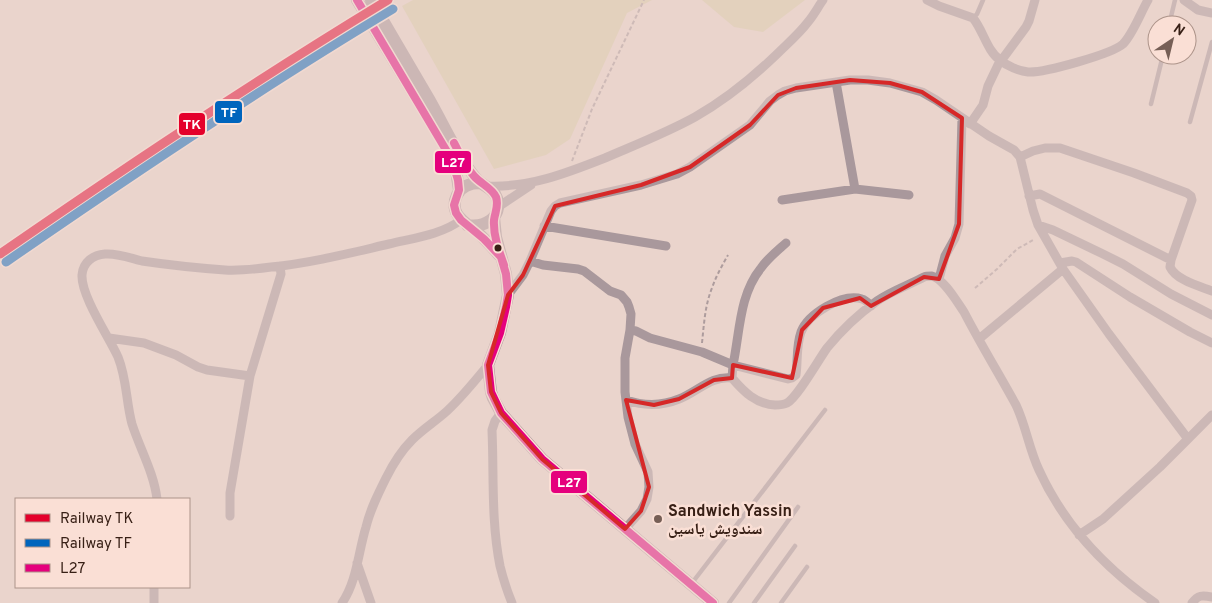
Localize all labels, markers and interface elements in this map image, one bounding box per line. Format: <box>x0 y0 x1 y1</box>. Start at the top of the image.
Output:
north arrow <box>1147 15 1197 65</box>
text: N <box>1170 21 1188 40</box>
line badge: TF <box>214 100 243 124</box>
text: TF <box>221 105 237 122</box>
line badge: TK <box>178 112 206 136</box>
text: TK <box>183 117 201 134</box>
line badge: L27 <box>434 150 472 174</box>
text: L27 <box>441 155 465 172</box>
unlabelled marker <box>493 243 503 253</box>
line badge: L27 <box>550 470 588 494</box>
text: L27 <box>557 475 581 492</box>
legend <box>15 498 190 588</box>
place label: Sandwich Yassin سندويش ياسين <box>668 502 792 540</box>
text: Railway TK <box>60 510 133 529</box>
marker: Sandwich Yassin سندويش ياسين <box>652 513 664 525</box>
text: Railway TF <box>60 535 132 554</box>
text: L27 <box>60 560 85 579</box>

